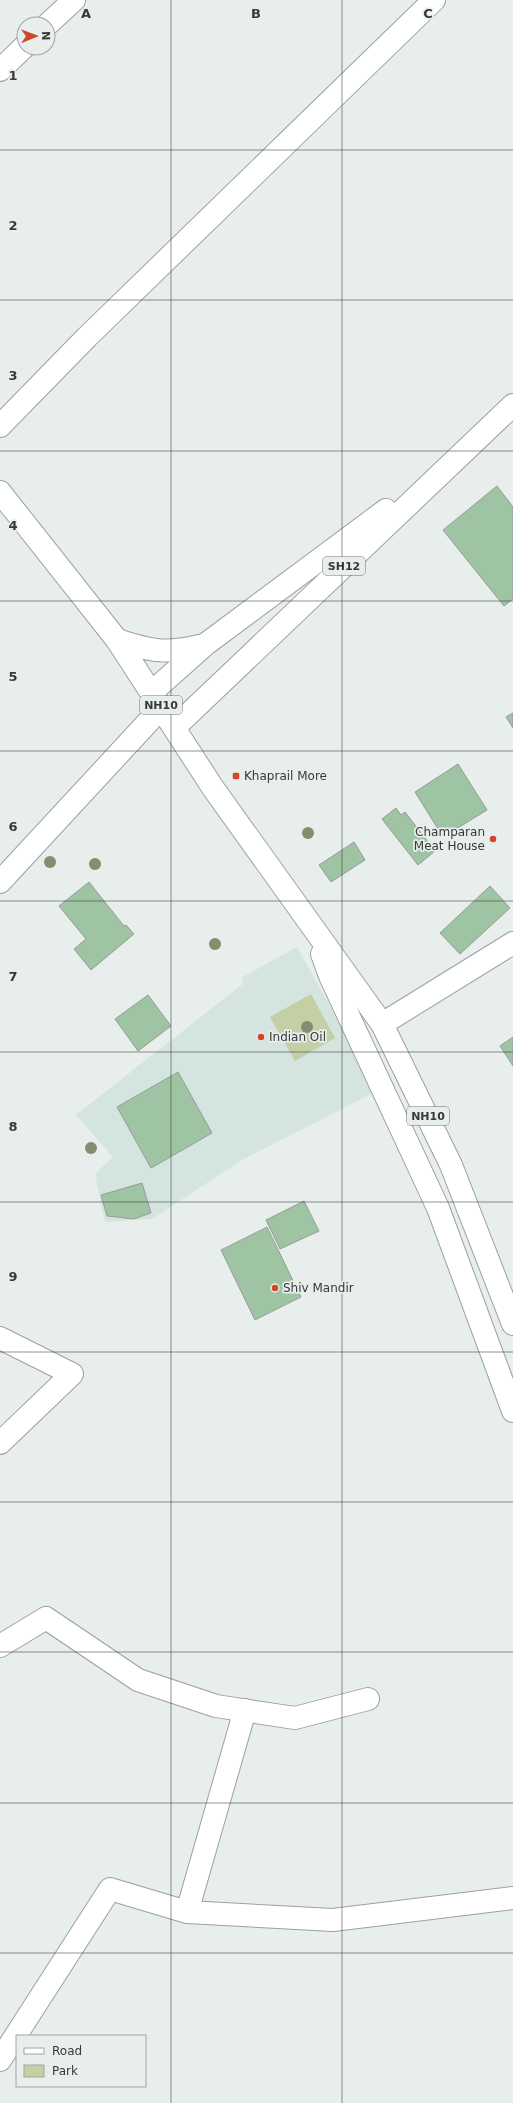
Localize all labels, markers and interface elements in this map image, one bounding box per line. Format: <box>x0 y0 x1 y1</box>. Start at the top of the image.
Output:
text: A <box>81 6 91 21</box>
text: B <box>251 6 261 21</box>
text: C <box>423 6 433 21</box>
north arrow <box>16 16 56 56</box>
text: N <box>39 31 52 41</box>
text: 1 <box>8 68 18 83</box>
text: 2 <box>8 218 18 233</box>
text: 3 <box>8 368 18 383</box>
text: 4 <box>8 518 18 533</box>
road number: SH12 <box>323 557 365 575</box>
text: 5 <box>8 669 18 684</box>
road number: NH10 <box>140 696 182 714</box>
place label: Khaprail More <box>244 769 327 783</box>
marker: Khaprail More <box>231 771 241 781</box>
text: 6 <box>8 819 18 834</box>
place label: Champaran Meat House <box>414 825 485 853</box>
marker: Champaran Meat House <box>488 834 498 844</box>
text: 7 <box>8 969 18 984</box>
place label: Indian Oil <box>269 1030 326 1044</box>
marker: Indian Oil <box>256 1032 266 1042</box>
road number: NH10 <box>407 1107 449 1125</box>
text: 8 <box>8 1119 18 1134</box>
text: 9 <box>8 1269 18 1284</box>
place label: Shiv Mandir <box>283 1281 354 1295</box>
marker: Shiv Mandir <box>270 1283 280 1293</box>
legend <box>16 2035 146 2087</box>
text: Road <box>52 2044 82 2058</box>
text: Park <box>52 2064 78 2078</box>

